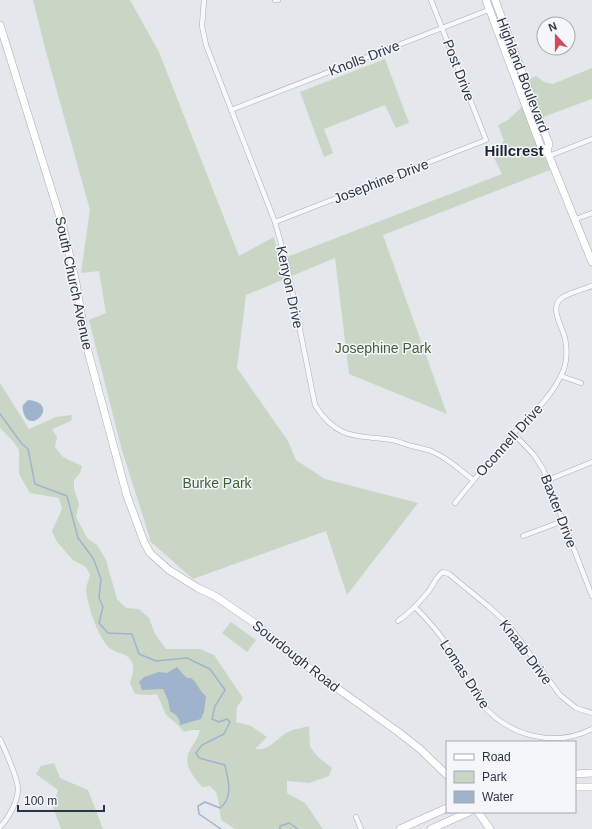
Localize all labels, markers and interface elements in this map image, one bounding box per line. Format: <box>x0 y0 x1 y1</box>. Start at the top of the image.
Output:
street label: Highland Boulevard <box>494 15 552 135</box>
north arrow <box>536 16 576 56</box>
text: N <box>547 20 558 34</box>
street label: Knolls Drive <box>326 37 402 79</box>
street label: Post Drive <box>440 37 478 103</box>
district label: Hillcrest <box>484 142 544 159</box>
street label: Josephine Drive <box>331 155 431 206</box>
street label: South Church Avenue <box>52 215 96 351</box>
street label: Kenyon Drive <box>273 244 307 330</box>
park label: Josephine Park <box>335 340 432 356</box>
street label: Oconnell Drive <box>472 400 546 479</box>
street label: Baxter Drive <box>538 472 580 550</box>
park label: Burke Park <box>182 475 253 491</box>
street label: Knaab Drive <box>496 616 556 688</box>
street label: Sourdough Road <box>249 617 343 695</box>
street label: Lomas Drive <box>437 637 493 711</box>
legend <box>446 741 576 813</box>
text: Road <box>482 750 511 764</box>
text: Park <box>482 770 508 784</box>
scale bar <box>18 787 104 813</box>
text: Water <box>482 790 514 804</box>
text: 100 m <box>24 794 57 808</box>

